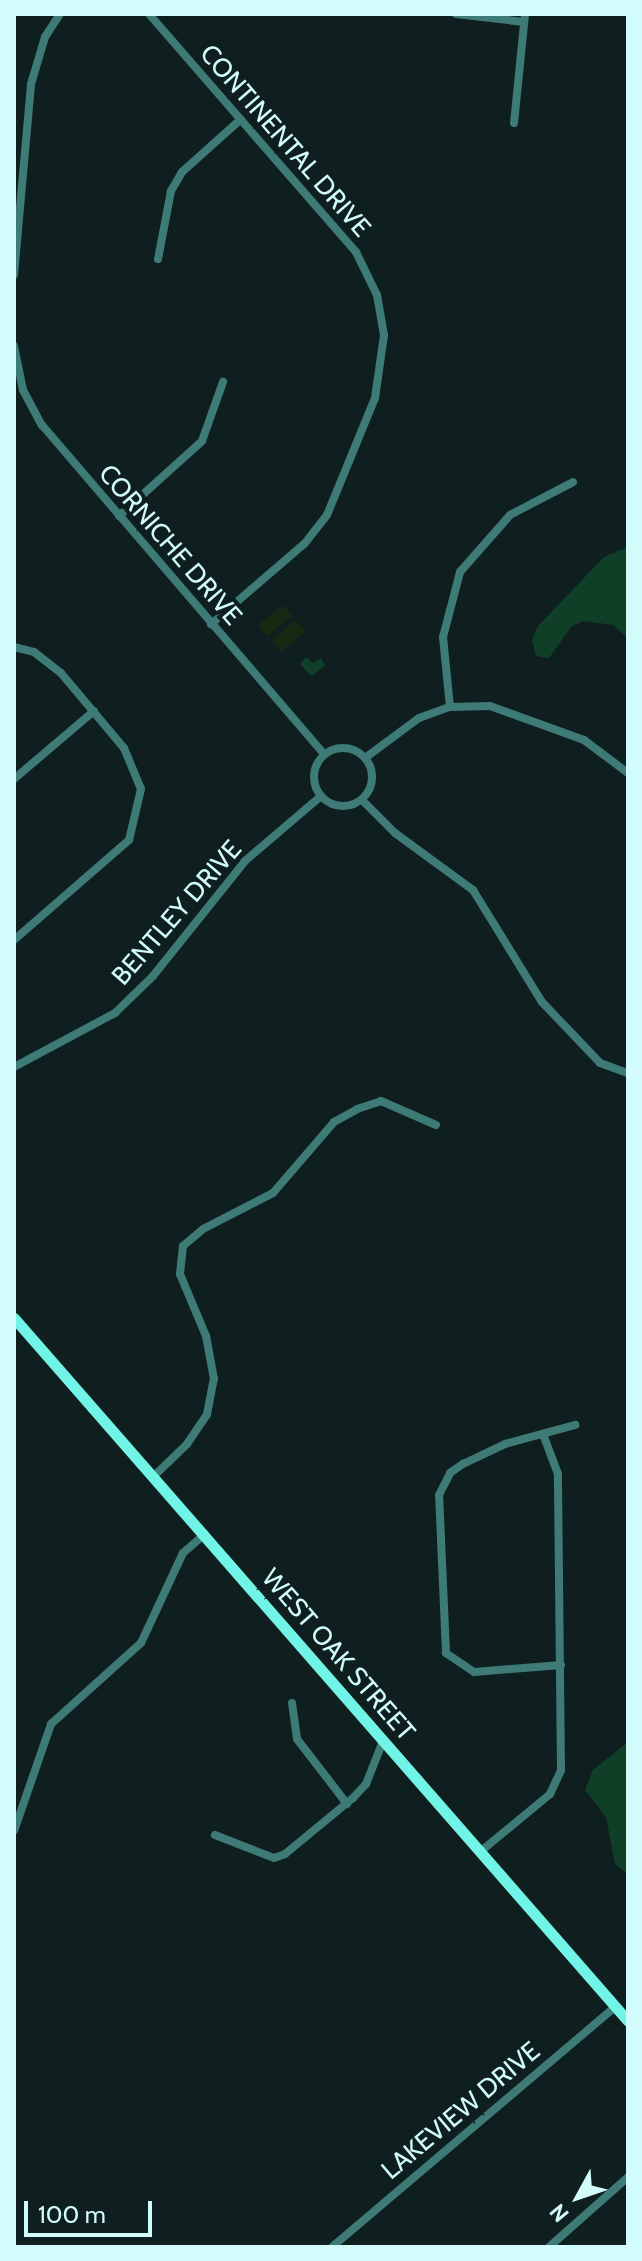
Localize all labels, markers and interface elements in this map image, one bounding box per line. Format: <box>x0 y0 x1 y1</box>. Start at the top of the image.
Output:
street label: CONTINENTAL DRIVE <box>193 39 377 243</box>
street label: CORNICHE DRIVE <box>92 458 248 632</box>
street label: BENTLEY DRIVE <box>106 834 248 992</box>
street label: WEST OAK STREET <box>255 1563 421 1747</box>
street label: LAKEVIEW DRIVE <box>376 2036 546 2186</box>
north arrow <box>538 2157 618 2237</box>
scale bar <box>28 2185 156 2235</box>
text: N <box>544 2198 575 2227</box>
text: 100 m <box>38 2200 106 2229</box>

